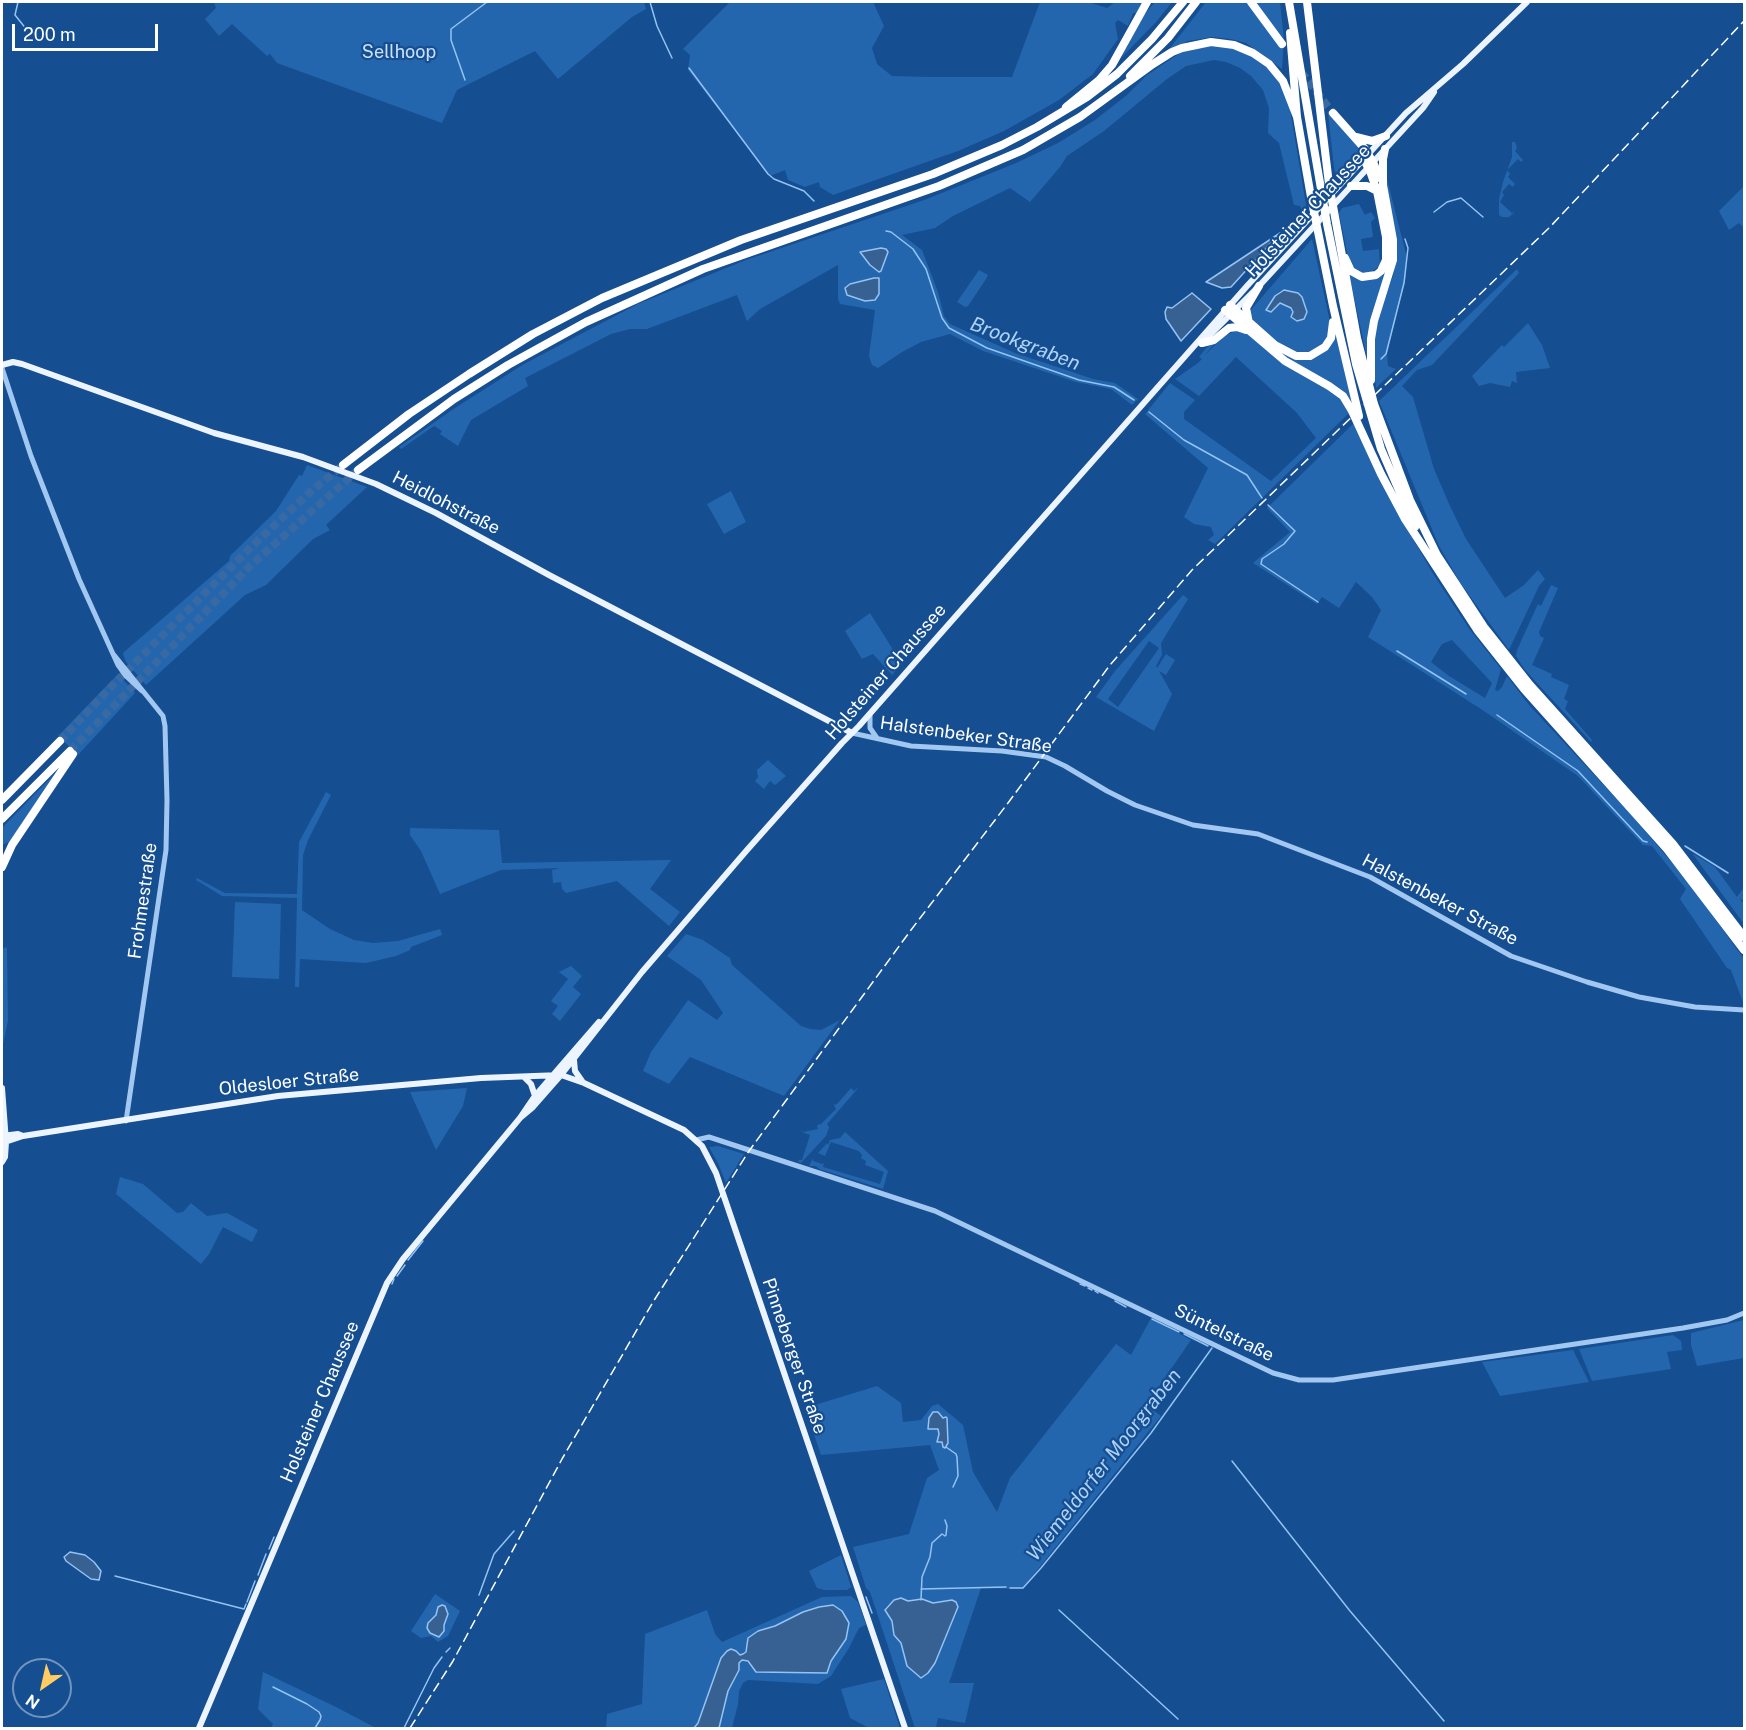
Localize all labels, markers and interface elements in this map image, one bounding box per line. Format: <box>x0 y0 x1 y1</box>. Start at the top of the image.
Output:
scale bar <box>15 12 160 50</box>
text: 200 m <box>23 24 76 45</box>
park label: Sellhoop <box>362 41 436 63</box>
street label: Holsteiner Chaussee <box>1241 140 1375 282</box>
water label: Brookgraben <box>967 312 1083 376</box>
street label: Heidlohstraße <box>389 467 503 539</box>
street label: Holsteiner Chaussee <box>821 600 951 744</box>
street label: Halstenbeker Straße <box>879 712 1053 758</box>
street label: Frohmestraße <box>124 841 162 961</box>
street label: Halstenbeker Straße <box>1358 850 1522 950</box>
street label: Oldesloer Straße <box>218 1064 360 1100</box>
street label: Pinneberger Straße <box>757 1275 831 1437</box>
street label: Süntelstraße <box>1171 1300 1277 1366</box>
street label: Holsteiner Chaussee <box>276 1318 364 1486</box>
water label: Wiemeldorfer Moorgraben <box>1022 1364 1186 1566</box>
north arrow <box>12 1658 72 1718</box>
text: N <box>22 1690 43 1713</box>

